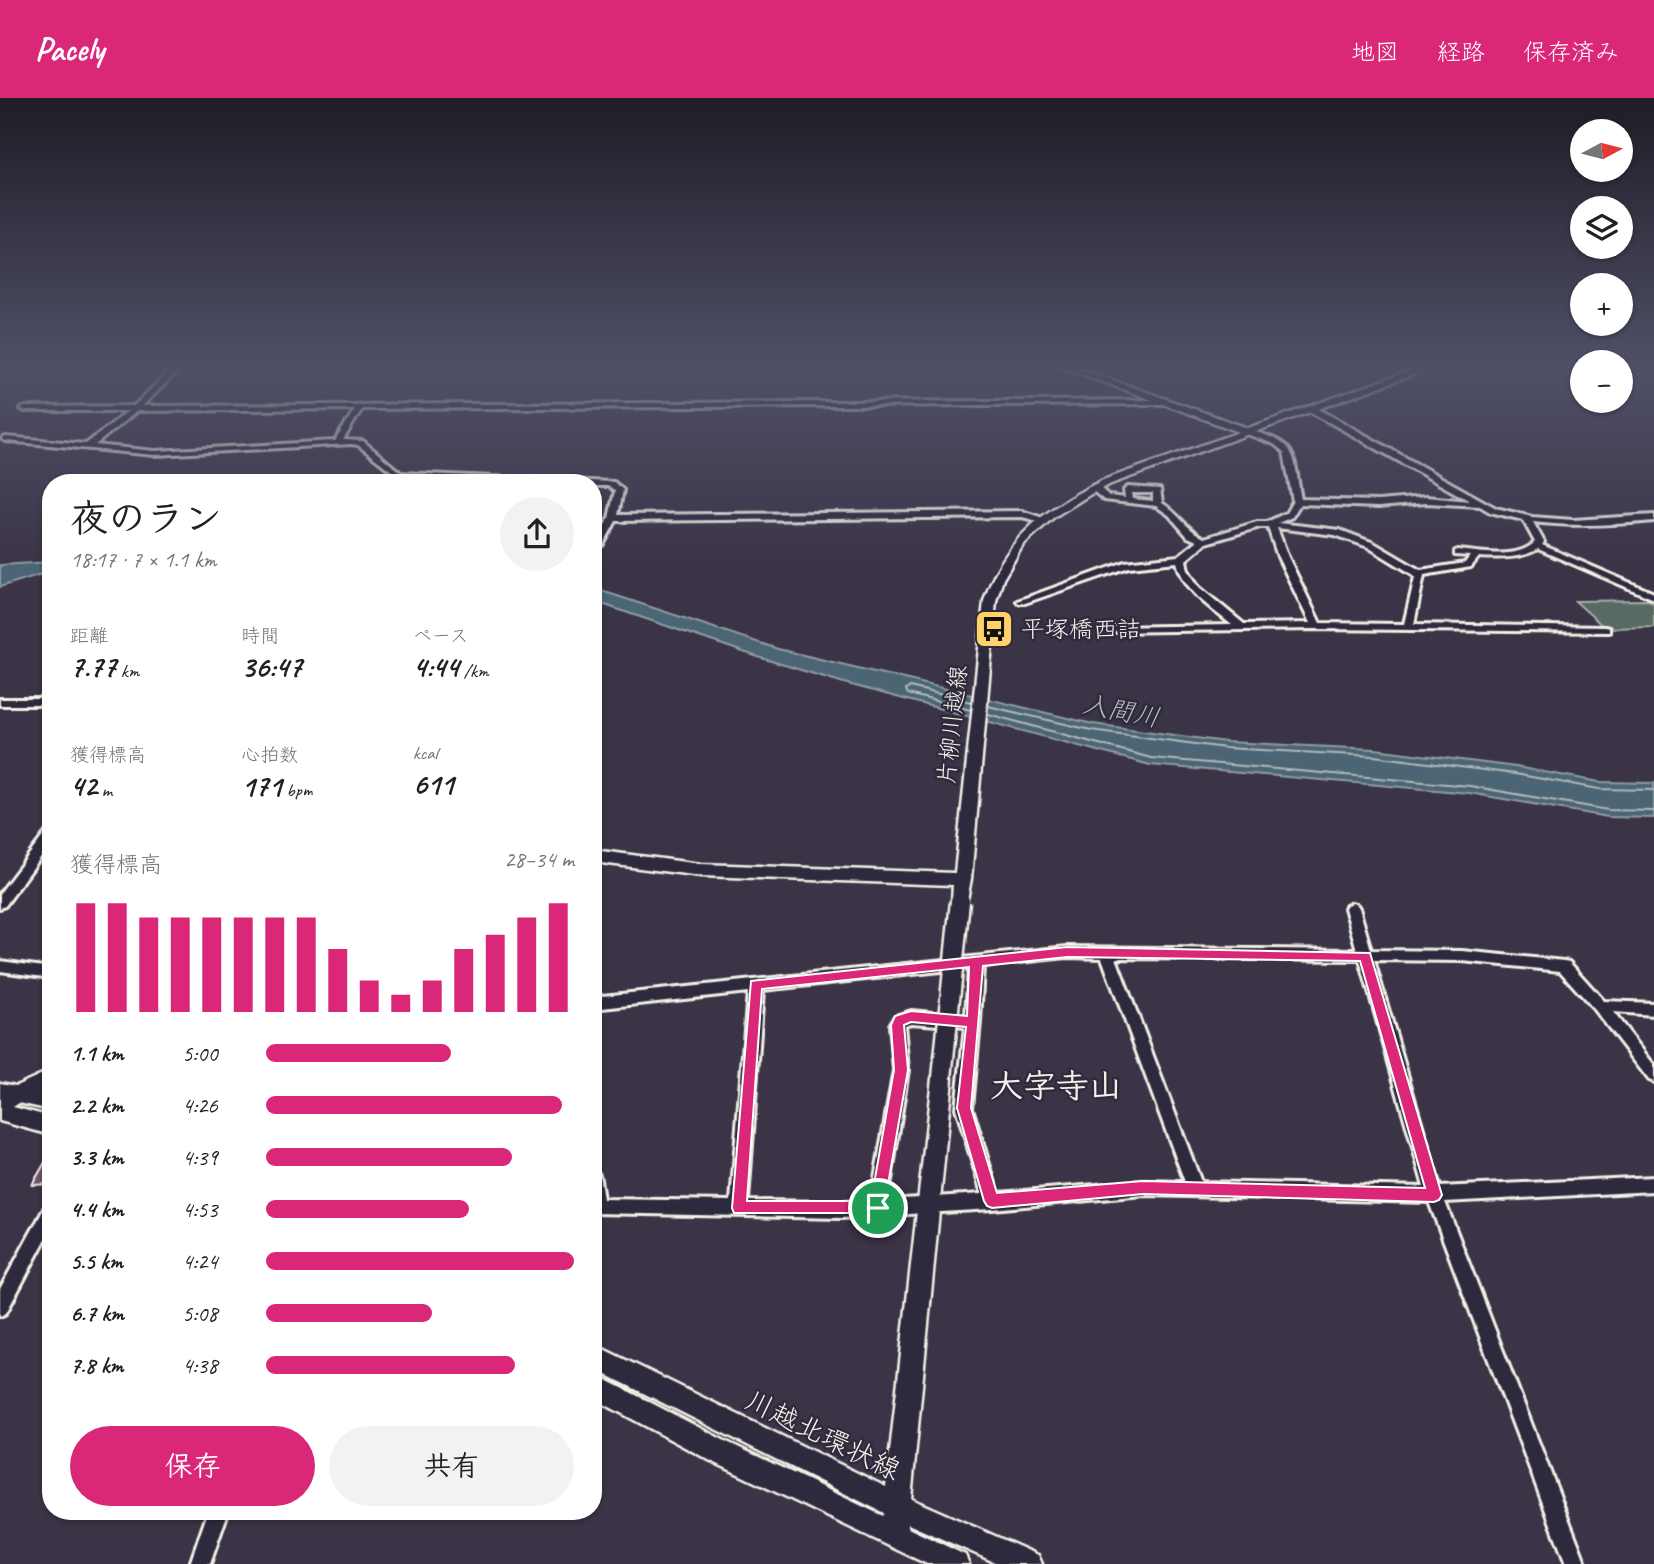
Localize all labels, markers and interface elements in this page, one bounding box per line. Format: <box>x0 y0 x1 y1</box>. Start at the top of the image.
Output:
text: Pacely <box>35 28 104 70</box>
text: 地図 <box>1351 37 1399 67</box>
text: 経路 <box>1437 37 1485 67</box>
text: 保存済み <box>1523 37 1619 67</box>
north arrow <box>1570 119 1633 182</box>
map controls <box>1570 119 1633 413</box>
button: layers <box>1570 196 1633 259</box>
button: + <box>1570 273 1633 336</box>
button: − <box>1570 350 1633 413</box>
text: 夜のラン <box>70 495 222 542</box>
button: share <box>500 497 574 571</box>
text: 18:17 · 7 × 1.1 km <box>70 545 216 574</box>
bus stop icon: 平塚橋西詰 <box>973 608 1015 650</box>
place label: 平塚橋西詰 <box>1021 614 1141 644</box>
text: 距離 <box>70 624 108 648</box>
text: 時間 <box>241 624 279 648</box>
text: ペース <box>413 624 469 648</box>
text: 7.77 <box>70 648 116 686</box>
text: 36:47 <box>241 648 302 686</box>
text: 4:44 <box>413 648 459 686</box>
text: km <box>116 659 139 683</box>
text: /km <box>459 659 489 683</box>
street label: 片柳川越線 <box>931 664 973 786</box>
water label: 入間川 <box>1080 687 1162 735</box>
text: kcal <box>413 741 438 765</box>
text: 獲得標高 <box>70 743 146 767</box>
text: 心拍数 <box>241 743 298 767</box>
text: 611 <box>413 765 454 803</box>
text: 42 <box>70 767 97 805</box>
text: 171 <box>241 767 282 805</box>
text: m <box>97 778 112 802</box>
text: bpm <box>282 778 312 802</box>
text: 28–34 m <box>504 845 574 874</box>
text: 獲得標高 <box>70 850 162 879</box>
text: 1.1 km <box>70 1039 124 1068</box>
text: 5:00 <box>182 1039 218 1068</box>
district label: 大字寺山 <box>990 1065 1122 1107</box>
text: 2.2 km <box>70 1091 124 1120</box>
text: 4:26 <box>182 1091 218 1120</box>
text: 3.3 km <box>70 1143 124 1172</box>
text: 4:39 <box>182 1143 218 1172</box>
pin <box>848 1178 908 1238</box>
icon: arrive <box>859 1189 897 1227</box>
text: 4.4 km <box>70 1195 124 1224</box>
text: 4:53 <box>182 1195 218 1224</box>
text: 5.5 km <box>70 1247 123 1276</box>
text: 4:24 <box>182 1247 218 1276</box>
text: 6.7 km <box>70 1299 124 1328</box>
text: 5:08 <box>182 1299 218 1328</box>
text: 7.8 km <box>70 1351 123 1380</box>
text: 4:38 <box>182 1351 218 1380</box>
street label: 川越北環状線 <box>740 1382 906 1488</box>
button: 保存 <box>70 1426 315 1506</box>
button: 共有 <box>329 1426 574 1506</box>

